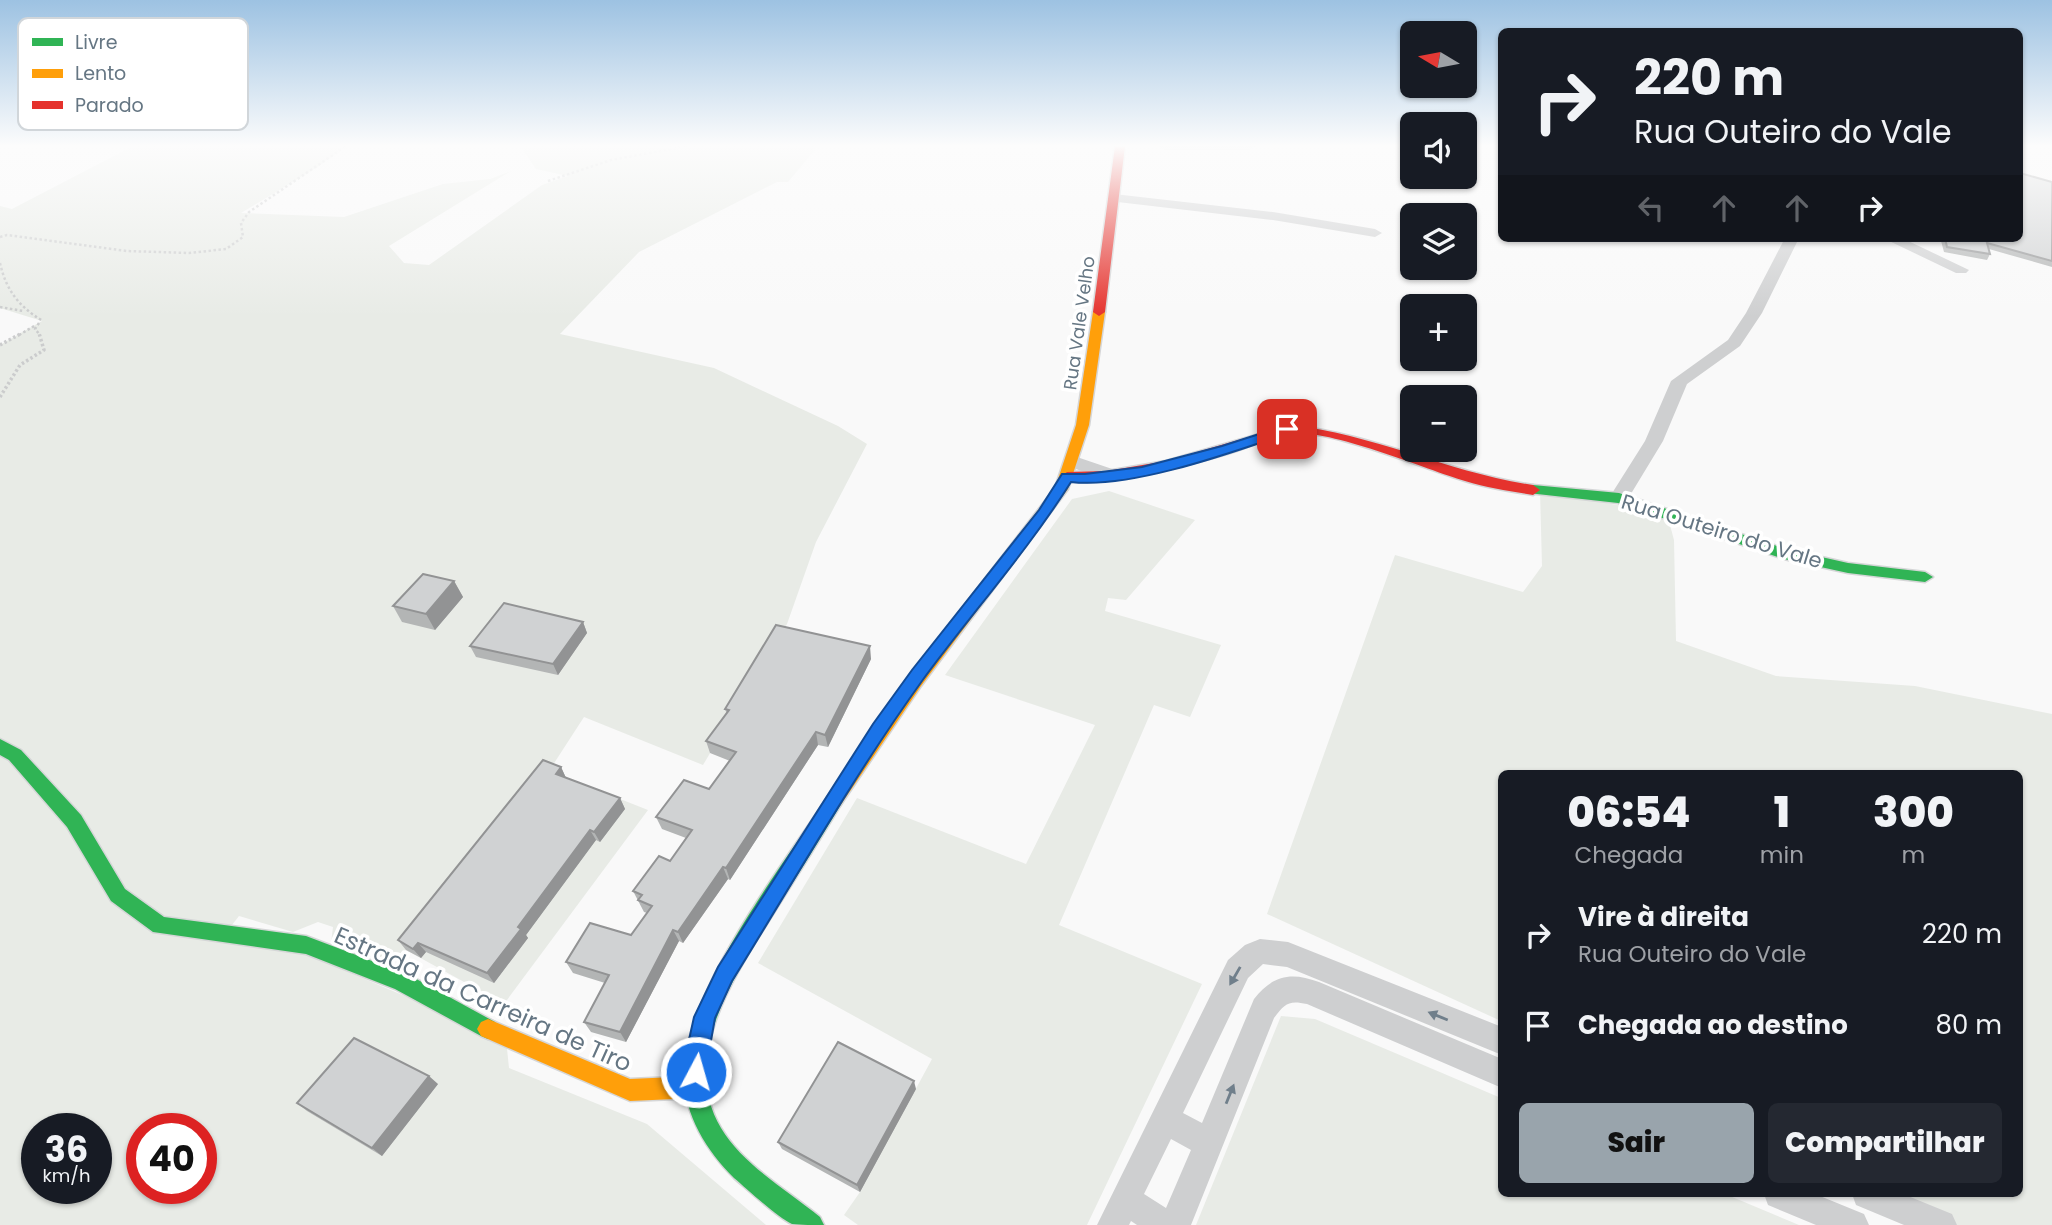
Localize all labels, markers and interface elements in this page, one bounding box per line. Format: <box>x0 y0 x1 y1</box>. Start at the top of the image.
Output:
legend <box>18 18 248 130</box>
north arrow <box>1400 21 1477 98</box>
map controls <box>1400 21 1477 462</box>
text: Livre <box>75 29 117 56</box>
text: 220 m <box>1634 44 1784 112</box>
icon: right <box>1519 56 1610 147</box>
text: Lento <box>75 60 126 87</box>
text: Parado <box>75 92 144 119</box>
text: Rua Outeiro do Vale <box>1634 109 1952 154</box>
button: sound <box>1400 112 1477 189</box>
icon: left <box>1632 189 1670 227</box>
icon: ahead <box>1705 189 1743 227</box>
icon: ahead <box>1778 189 1816 227</box>
icon: right <box>1851 189 1889 227</box>
button: layers <box>1400 203 1477 280</box>
street label: Rua Vale Velho <box>1057 254 1101 392</box>
button: + <box>1400 294 1477 371</box>
button: − <box>1400 385 1477 462</box>
pin <box>1257 399 1317 459</box>
icon: arrive <box>1268 410 1306 448</box>
street label: Rua Outeiro do Vale <box>1618 487 1826 575</box>
text: 06:54 <box>1567 783 1691 842</box>
text: 1 <box>1774 783 1790 842</box>
text: 300 <box>1873 783 1954 842</box>
text: Chegada <box>1574 839 1683 871</box>
text: min <box>1760 839 1804 871</box>
text: m <box>1902 839 1925 871</box>
text: Vire à direita <box>1578 899 1749 935</box>
icon: right <box>1519 916 1557 954</box>
text: 220 m <box>1922 916 2002 952</box>
street label: Estrada da Carreira de Tiro <box>329 918 637 1080</box>
text: Rua Outeiro do Vale <box>1578 938 1806 970</box>
one-way arrow <box>1229 966 1241 985</box>
icon: arrive <box>1519 1007 1557 1045</box>
text: Chegada ao destino <box>1578 1007 1848 1043</box>
text: 80 m <box>1936 1007 2002 1043</box>
one-way arrow <box>1428 1010 1449 1021</box>
position arrow <box>659 1035 733 1109</box>
one-way arrow <box>1225 1084 1236 1105</box>
button: Sair <box>1519 1103 1754 1183</box>
button: Compartilhar <box>1768 1103 2002 1183</box>
speed limit sign: 40 <box>126 1113 217 1204</box>
text: 36 <box>45 1125 88 1174</box>
text: km/h <box>43 1163 90 1188</box>

